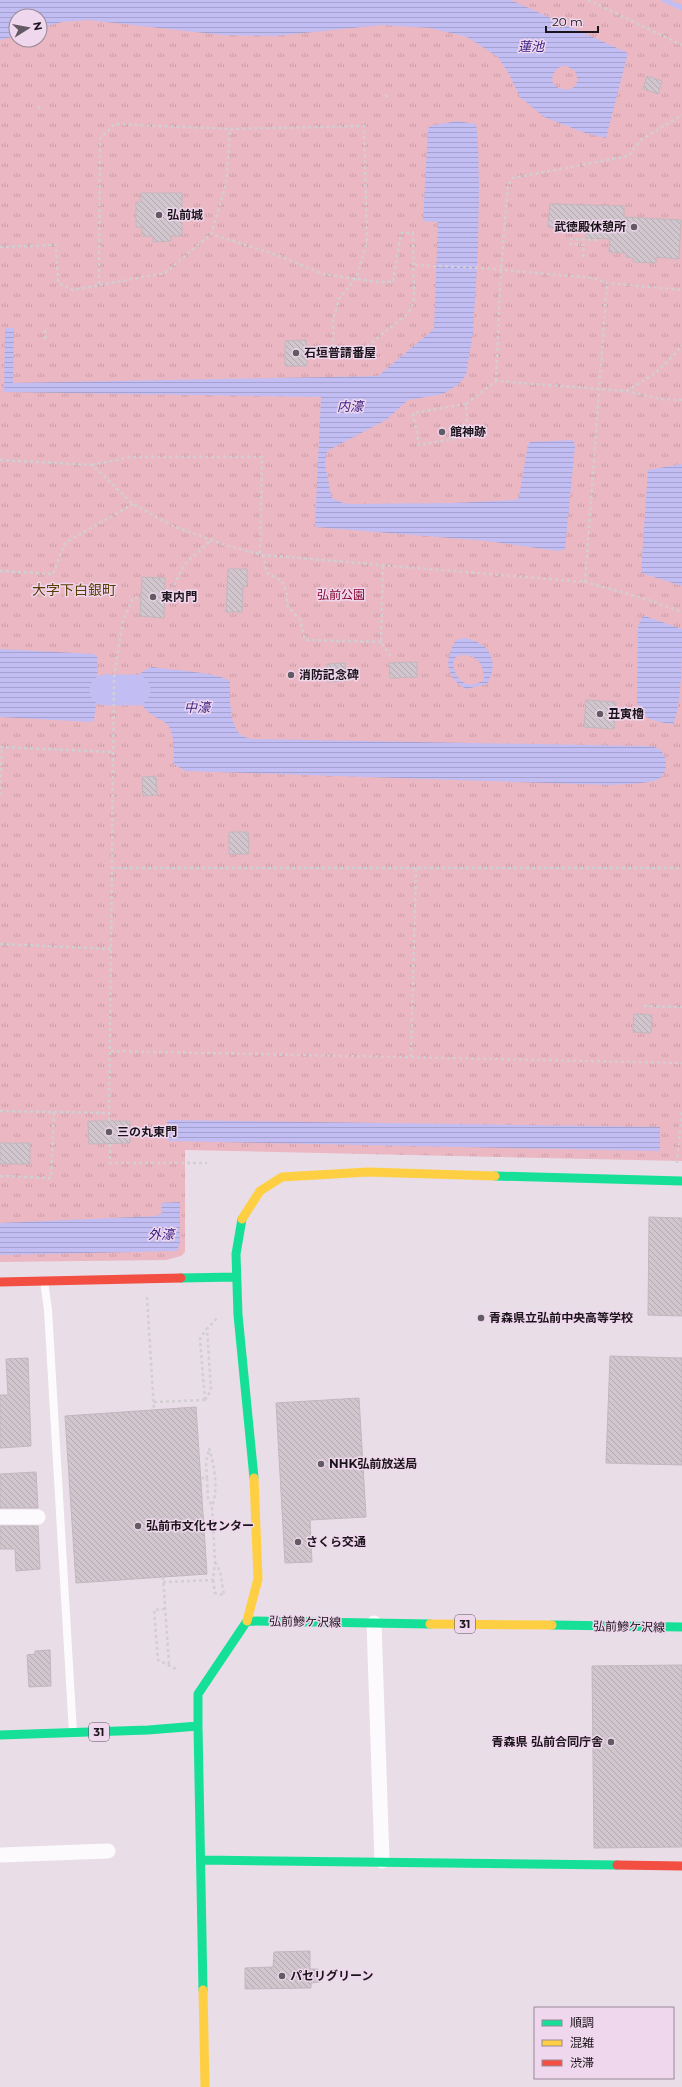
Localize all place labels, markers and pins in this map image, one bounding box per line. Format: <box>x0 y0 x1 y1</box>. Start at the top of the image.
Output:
place label: 弘前城 <box>167 207 203 222</box>
marker: 弘前城 <box>154 210 164 220</box>
place label: 武徳殿休憩所 <box>554 219 626 234</box>
marker: 武徳殿休憩所 <box>629 222 639 232</box>
place label: 石垣普請番屋 <box>304 345 376 360</box>
marker: 石垣普請番屋 <box>291 348 301 358</box>
place label: 館神跡 <box>450 424 486 439</box>
marker: 館神跡 <box>437 427 447 437</box>
place label: 東内門 <box>161 589 197 604</box>
marker: 東内門 <box>148 592 158 602</box>
place label: 消防記念碑 <box>299 667 359 682</box>
marker: 消防記念碑 <box>286 670 296 680</box>
place label: 丑寅櫓 <box>608 706 644 721</box>
marker: 丑寅櫓 <box>595 709 605 719</box>
place label: 三の丸東門 <box>117 1124 177 1139</box>
marker: 三の丸東門 <box>104 1127 114 1137</box>
place label: 青森県立弘前中央高等学校 <box>489 1310 633 1325</box>
marker: 青森県立弘前中央高等学校 <box>476 1313 486 1323</box>
place label: NHK弘前放送局 <box>329 1456 417 1471</box>
marker: NHK弘前放送局 <box>316 1459 326 1469</box>
place label: 弘前市文化センター <box>146 1518 254 1533</box>
marker: 弘前市文化センター <box>133 1521 143 1531</box>
place label: さくら交通 <box>306 1534 366 1549</box>
marker: さくら交通 <box>293 1537 303 1547</box>
place label: 青森県 弘前合同庁舎 <box>492 1734 603 1749</box>
marker: 青森県 弘前合同庁舎 <box>606 1737 616 1747</box>
place label: パセリグリーン <box>290 1968 373 1983</box>
marker: パセリグリーン <box>277 1971 287 1981</box>

